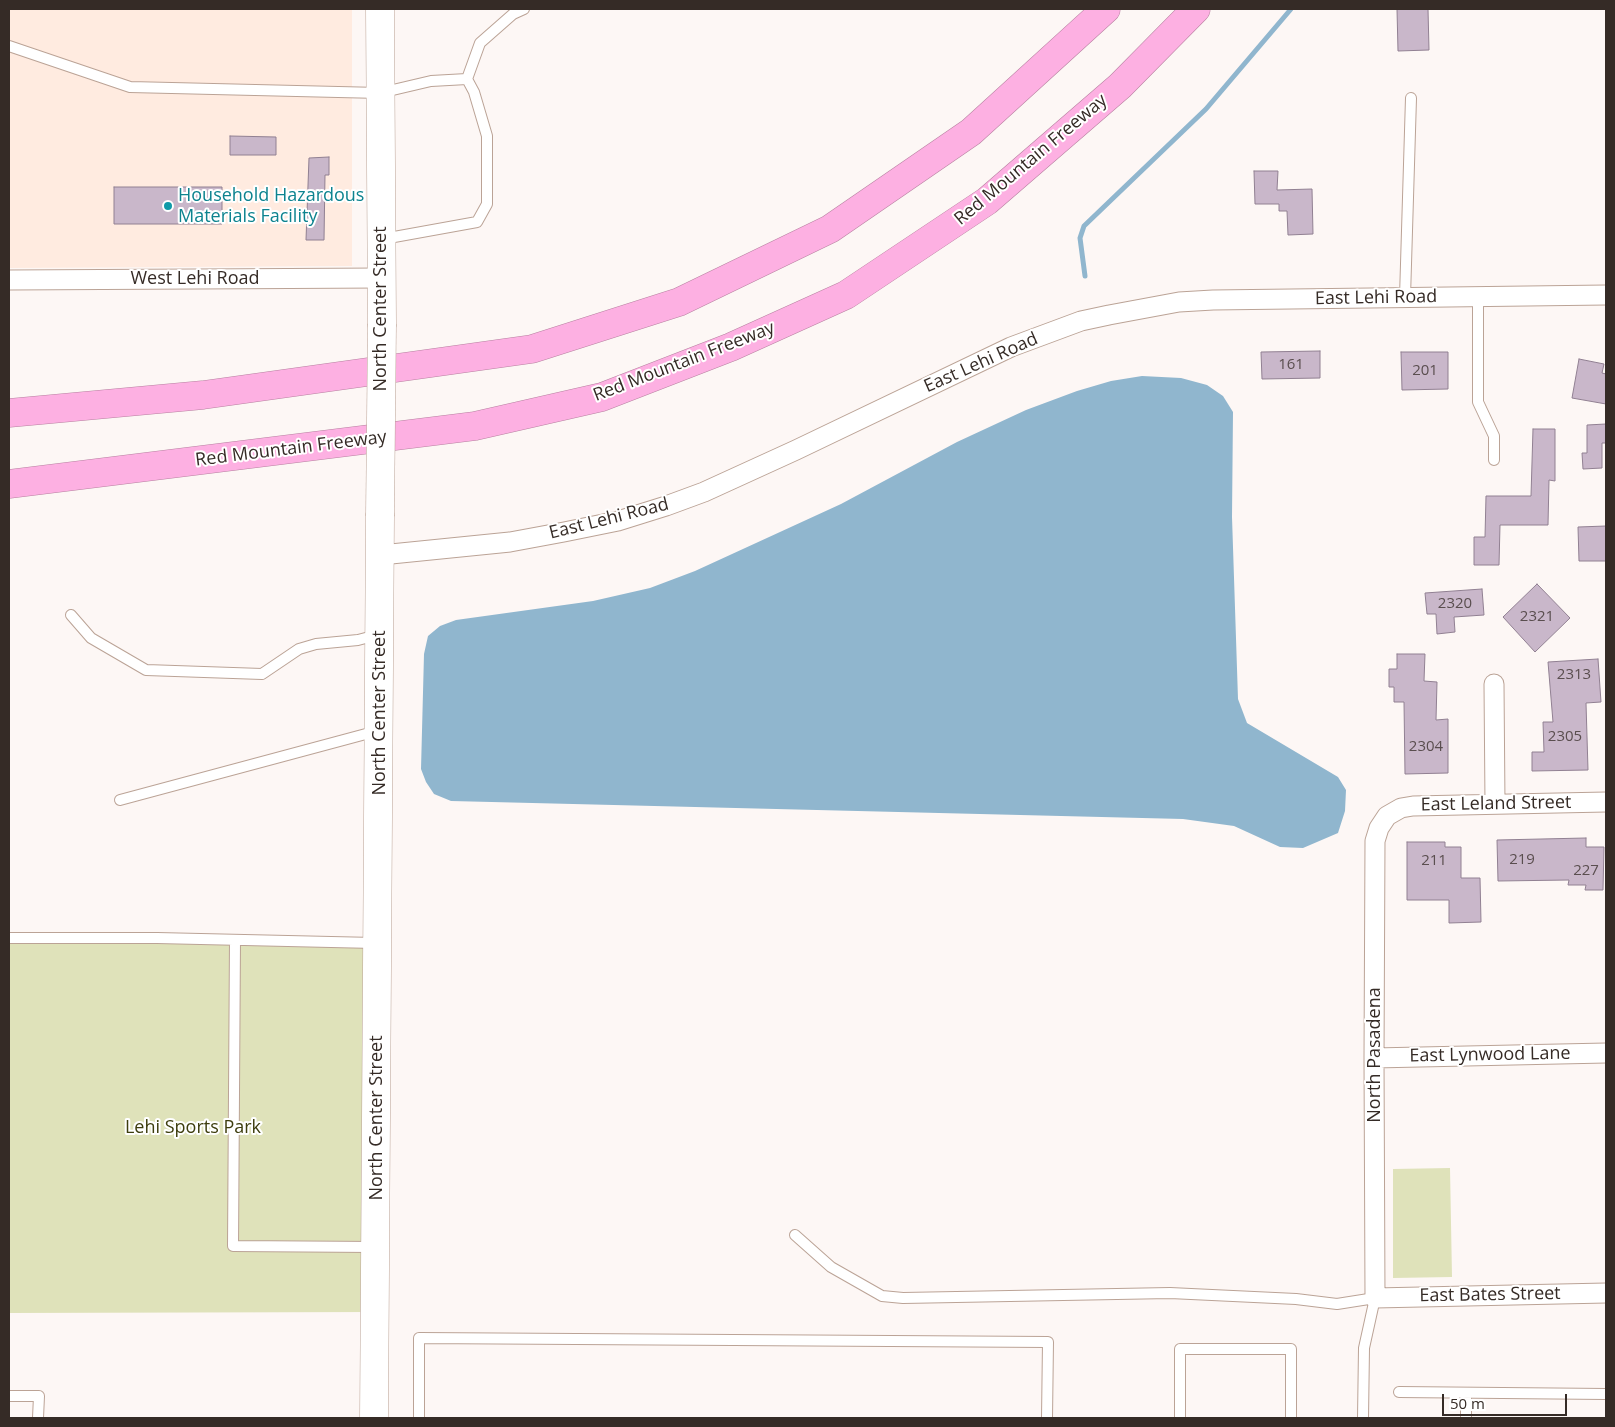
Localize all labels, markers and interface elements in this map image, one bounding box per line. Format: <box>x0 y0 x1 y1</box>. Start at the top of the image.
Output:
street label: Red Mountain Freeway <box>950 90 1112 230</box>
place label: Household Hazardous Materials Facility <box>178 185 364 228</box>
marker: Household Hazardous Materials Facility <box>162 200 174 212</box>
street label: North Center Street <box>370 226 392 392</box>
street label: West Lehi Road <box>130 268 260 290</box>
street label: East Lehi Road <box>1315 286 1437 310</box>
street label: Red Mountain Freeway <box>590 317 778 407</box>
street label: East Lehi Road <box>921 328 1041 398</box>
house number: 161 <box>1278 356 1304 374</box>
house number: 201 <box>1412 362 1438 380</box>
street label: Red Mountain Freeway <box>194 427 388 471</box>
street label: East Lehi Road <box>547 494 671 544</box>
house number: 2320 <box>1438 595 1472 613</box>
house number: 2321 <box>1520 608 1554 626</box>
street label: North Center Street <box>369 630 391 796</box>
house number: 2313 <box>1557 666 1591 684</box>
house number: 2305 <box>1548 728 1582 746</box>
house number: 2304 <box>1409 738 1443 756</box>
street label: East Leland Street <box>1420 792 1572 816</box>
house number: 219 <box>1509 851 1535 869</box>
house number: 211 <box>1421 852 1447 870</box>
house number: 227 <box>1573 862 1599 880</box>
street label: North Pasadena <box>1364 987 1386 1123</box>
street label: North Center Street <box>366 1035 388 1201</box>
street label: East Lynwood Lane <box>1409 1043 1571 1067</box>
park label: Lehi Sports Park <box>125 1117 261 1139</box>
street label: East Bates Street <box>1419 1283 1561 1307</box>
scale bar <box>1445 1384 1570 1416</box>
text: 50 m <box>1450 1393 1485 1413</box>

